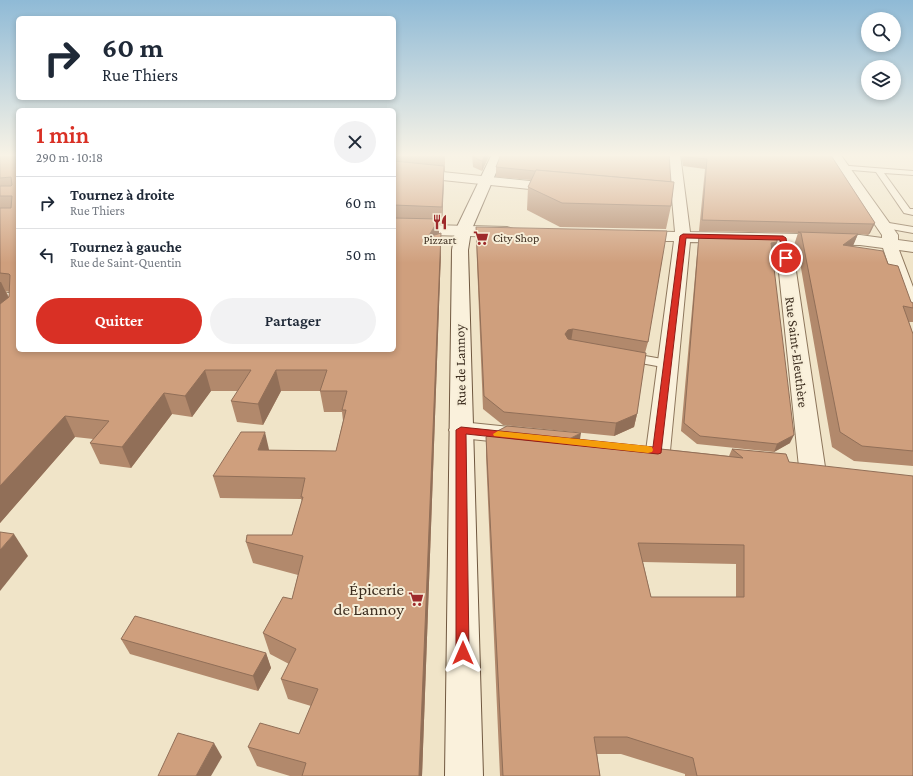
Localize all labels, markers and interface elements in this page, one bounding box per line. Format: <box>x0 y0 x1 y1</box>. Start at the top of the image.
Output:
map controls <box>861 12 901 100</box>
button: search <box>861 12 901 52</box>
icon: right <box>36 32 88 84</box>
text: 60 m <box>102 32 163 63</box>
button: layers <box>861 60 901 100</box>
text: Rue Thiers <box>102 65 178 85</box>
text: 1 min <box>36 121 89 148</box>
button: close <box>334 121 376 163</box>
text: 290 m · 10:18 <box>36 150 103 165</box>
text: Tournez à droite <box>70 187 174 203</box>
icon: right <box>36 192 58 214</box>
text: 60 m <box>345 195 376 211</box>
text: Rue Thiers <box>70 203 125 218</box>
restaurant icon: Pizzart <box>431 213 449 231</box>
supermarket icon: City Shop <box>472 229 490 247</box>
place label: City Shop <box>493 231 539 245</box>
place label: Pizzart <box>423 233 458 247</box>
text: Tournez à gauche <box>70 239 182 255</box>
pin <box>769 241 803 275</box>
icon: left <box>36 244 58 266</box>
text: 50 m <box>346 247 376 263</box>
icon: arrive <box>775 247 797 269</box>
text: Rue de Saint-Quentin <box>70 255 182 270</box>
street label: Rue Saint-Eleuthère <box>782 296 812 408</box>
button: Quitter <box>36 298 202 344</box>
button: Partager <box>210 298 376 344</box>
street label: Rue de Lannoy <box>451 323 469 406</box>
place label: Épicerie de Lannoy <box>334 580 404 619</box>
supermarket icon: Épicerie de Lannoy <box>407 590 425 608</box>
position arrow <box>442 632 484 674</box>

